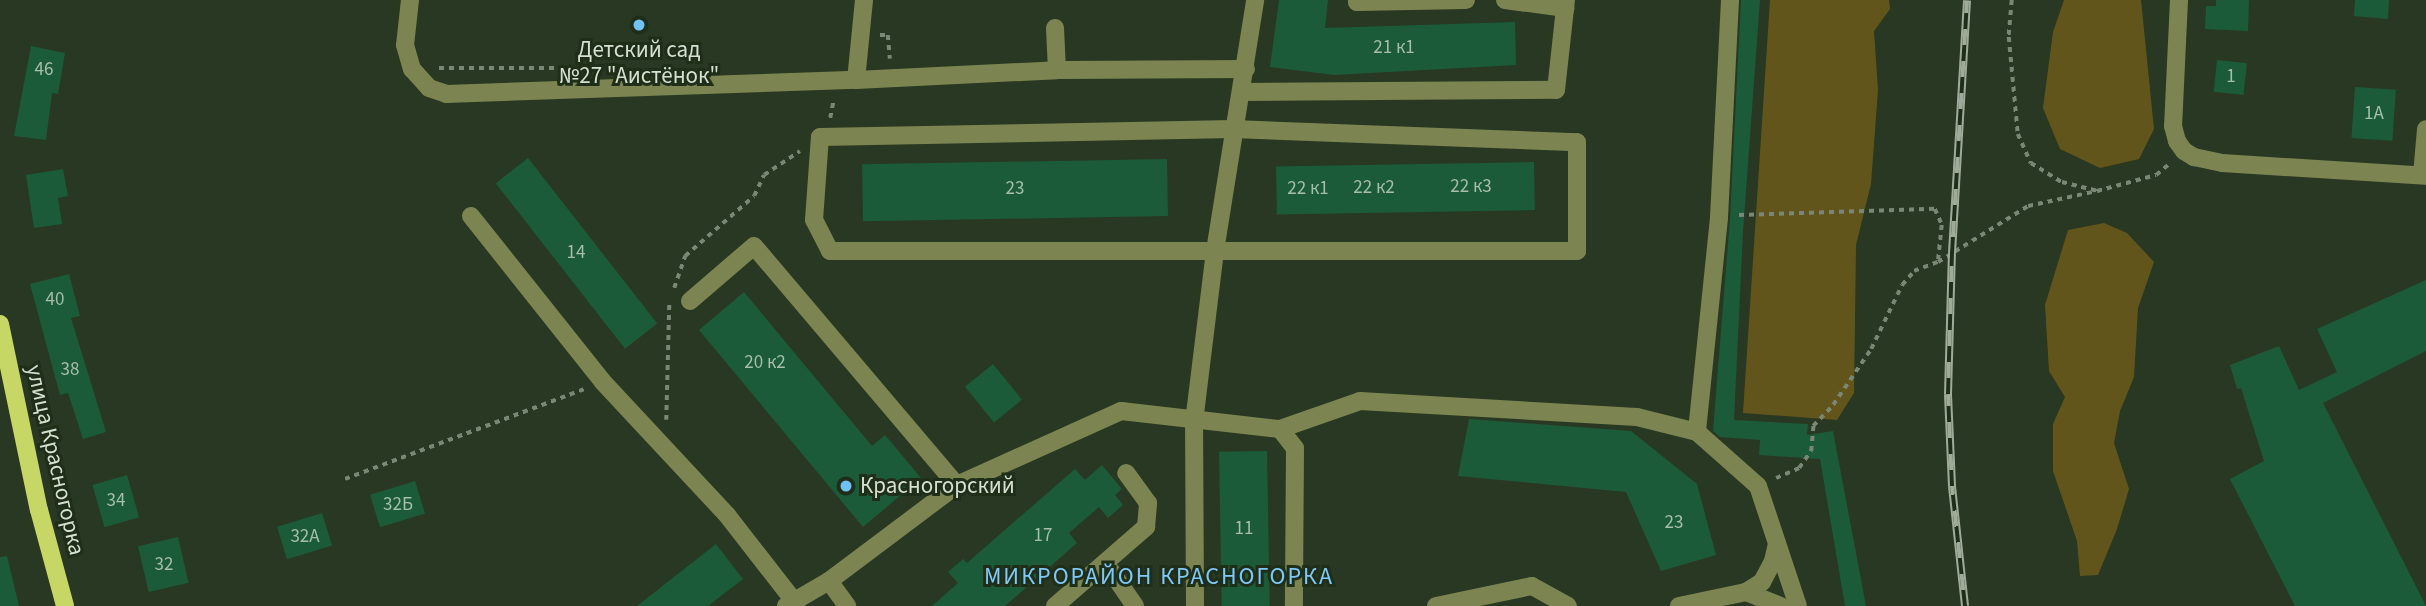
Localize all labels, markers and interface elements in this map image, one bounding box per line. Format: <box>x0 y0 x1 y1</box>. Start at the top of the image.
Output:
marker: Детский сад №27 "Аистёнок" <box>631 17 647 33</box>
place label: Детский сад №27 "Аистёнок" <box>559 36 719 90</box>
house number: 21 к1 <box>1373 37 1415 59</box>
house number: 46 <box>35 59 53 81</box>
house number: 1 <box>2226 66 2236 88</box>
house number: 1А <box>2364 103 2384 125</box>
house number: 22 к3 <box>1450 176 1492 198</box>
house number: 22 к2 <box>1353 177 1395 199</box>
house number: 23 <box>1006 178 1024 200</box>
house number: 22 к1 <box>1287 178 1329 200</box>
house number: 14 <box>567 242 585 264</box>
house number: 40 <box>46 289 64 311</box>
house number: 20 к2 <box>744 352 786 374</box>
house number: 38 <box>61 359 79 381</box>
street label: улица Красногорка <box>20 362 90 558</box>
place label: Красногорский <box>860 472 1015 500</box>
marker: Красногорский <box>838 478 854 494</box>
house number: 34 <box>107 490 125 512</box>
house number: 32Б <box>383 494 413 516</box>
house number: 23 <box>1665 512 1683 534</box>
house number: 11 <box>1235 518 1253 540</box>
house number: 17 <box>1034 525 1052 547</box>
house number: 32А <box>290 526 320 548</box>
house number: 32 <box>155 554 173 576</box>
district label: МИКРОРАЙОН КРАСНОГОРКА <box>987 563 1331 591</box>

